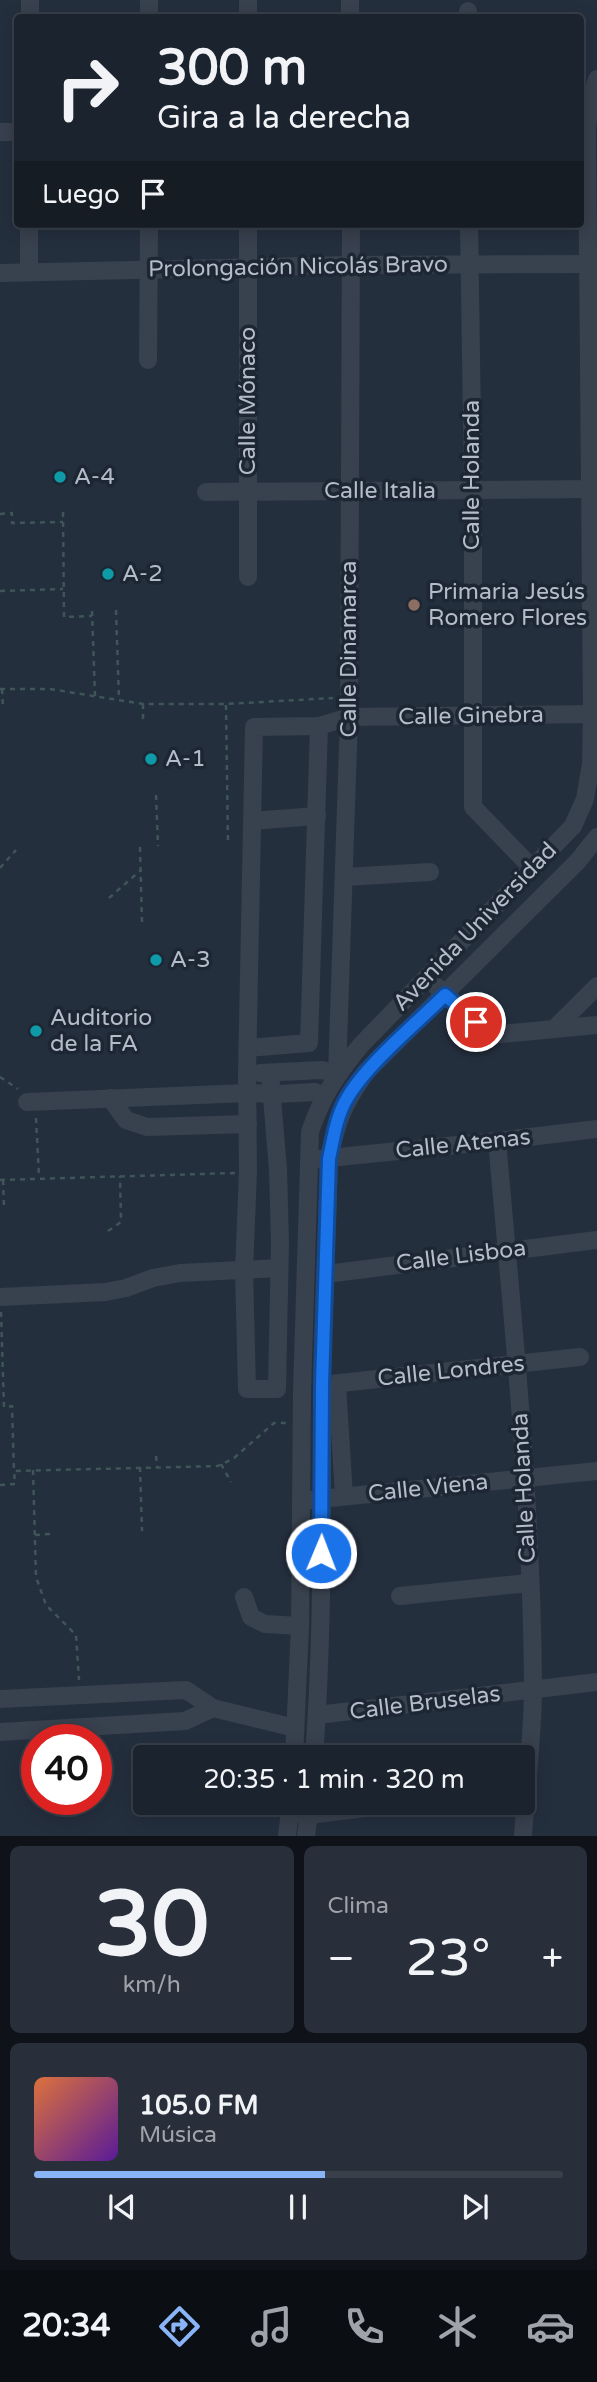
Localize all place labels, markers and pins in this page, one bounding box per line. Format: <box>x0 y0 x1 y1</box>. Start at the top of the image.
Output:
place label: A-4 <box>74 463 115 491</box>
marker: A-4 <box>52 469 68 485</box>
place label: A-2 <box>122 560 163 588</box>
marker: A-2 <box>100 566 116 582</box>
place label: Primaria Jesús Romero Flores <box>428 578 587 632</box>
marker: Primaria Jesús Romero Flores <box>406 597 422 613</box>
place label: A-1 <box>165 745 206 773</box>
marker: A-1 <box>143 751 159 767</box>
place label: A-3 <box>170 946 211 974</box>
marker: A-3 <box>148 952 164 968</box>
pin <box>446 992 506 1052</box>
place label: Auditorio de la FA <box>50 1004 152 1058</box>
marker: Auditorio de la FA <box>28 1023 44 1039</box>

